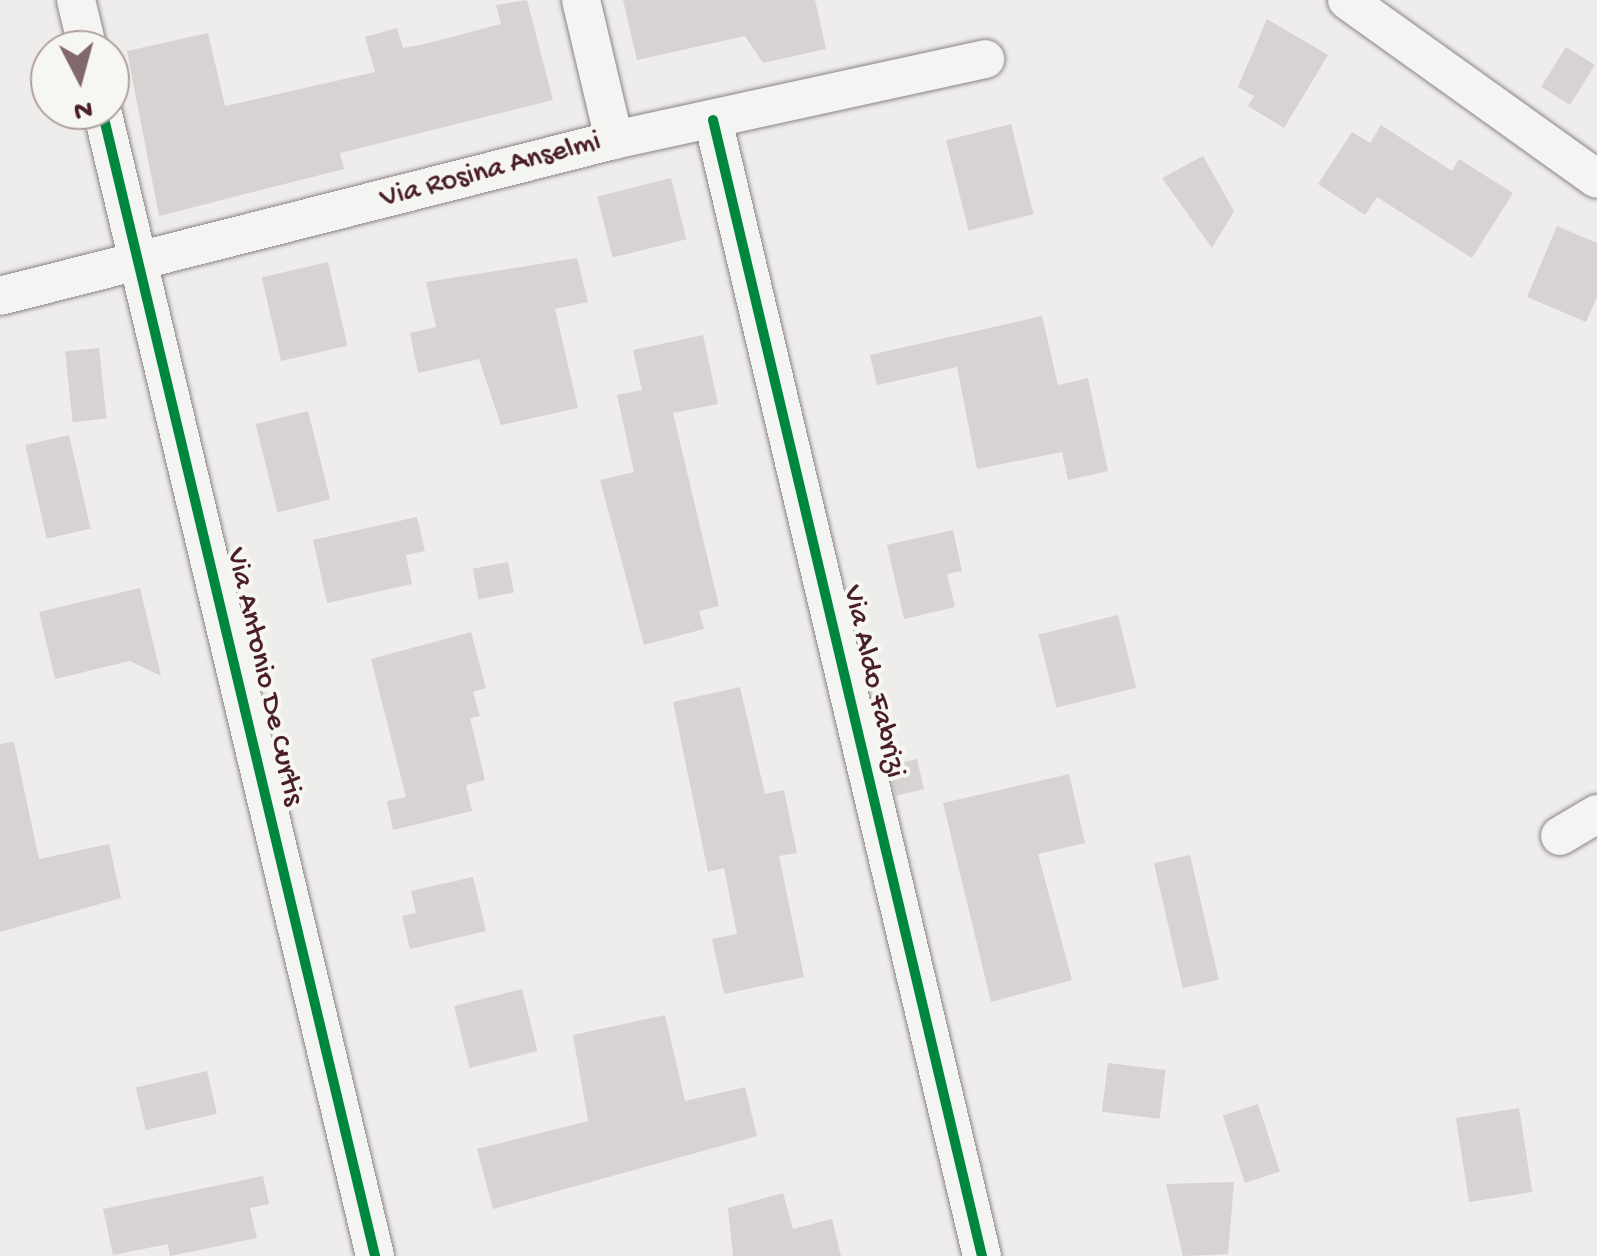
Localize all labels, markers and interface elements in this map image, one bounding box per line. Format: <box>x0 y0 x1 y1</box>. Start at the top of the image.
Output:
north arrow <box>30 30 130 130</box>
text: N <box>72 91 94 126</box>
street label: Via Rosina Anselmi <box>377 125 605 219</box>
street label: Via Antonio De Curtis <box>216 545 310 809</box>
street label: Via Aldo Fabrizi <box>832 582 912 782</box>

